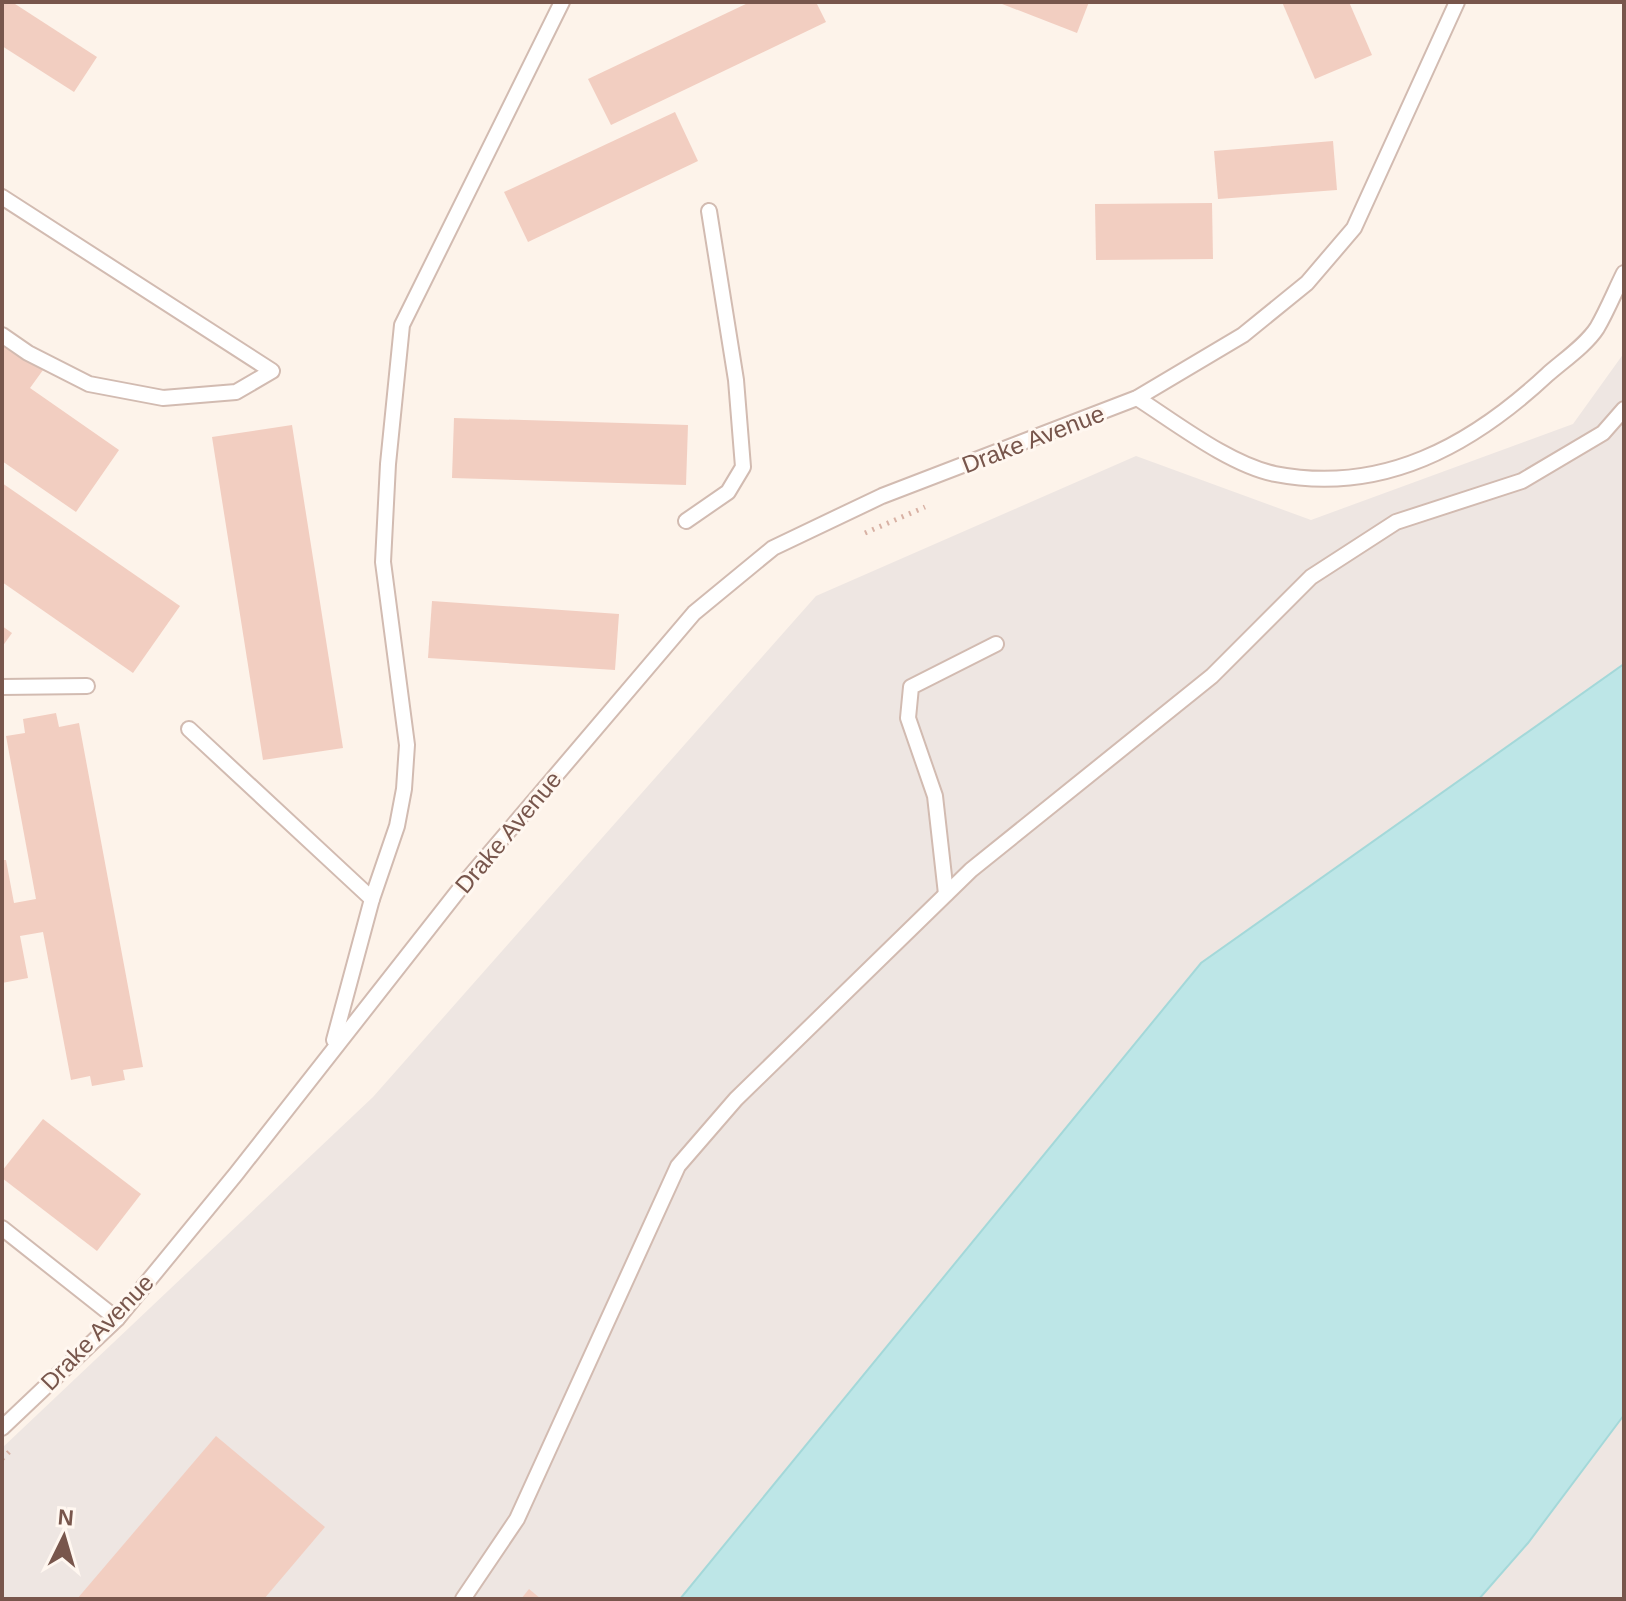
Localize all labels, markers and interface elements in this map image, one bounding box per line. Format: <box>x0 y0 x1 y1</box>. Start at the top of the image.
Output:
street label: Drake Avenue <box>958 399 1108 479</box>
street label: Drake Avenue <box>449 766 567 898</box>
street label: Drake Avenue <box>35 1269 159 1395</box>
north arrow <box>24 1497 104 1577</box>
text: N <box>57 1504 75 1531</box>

